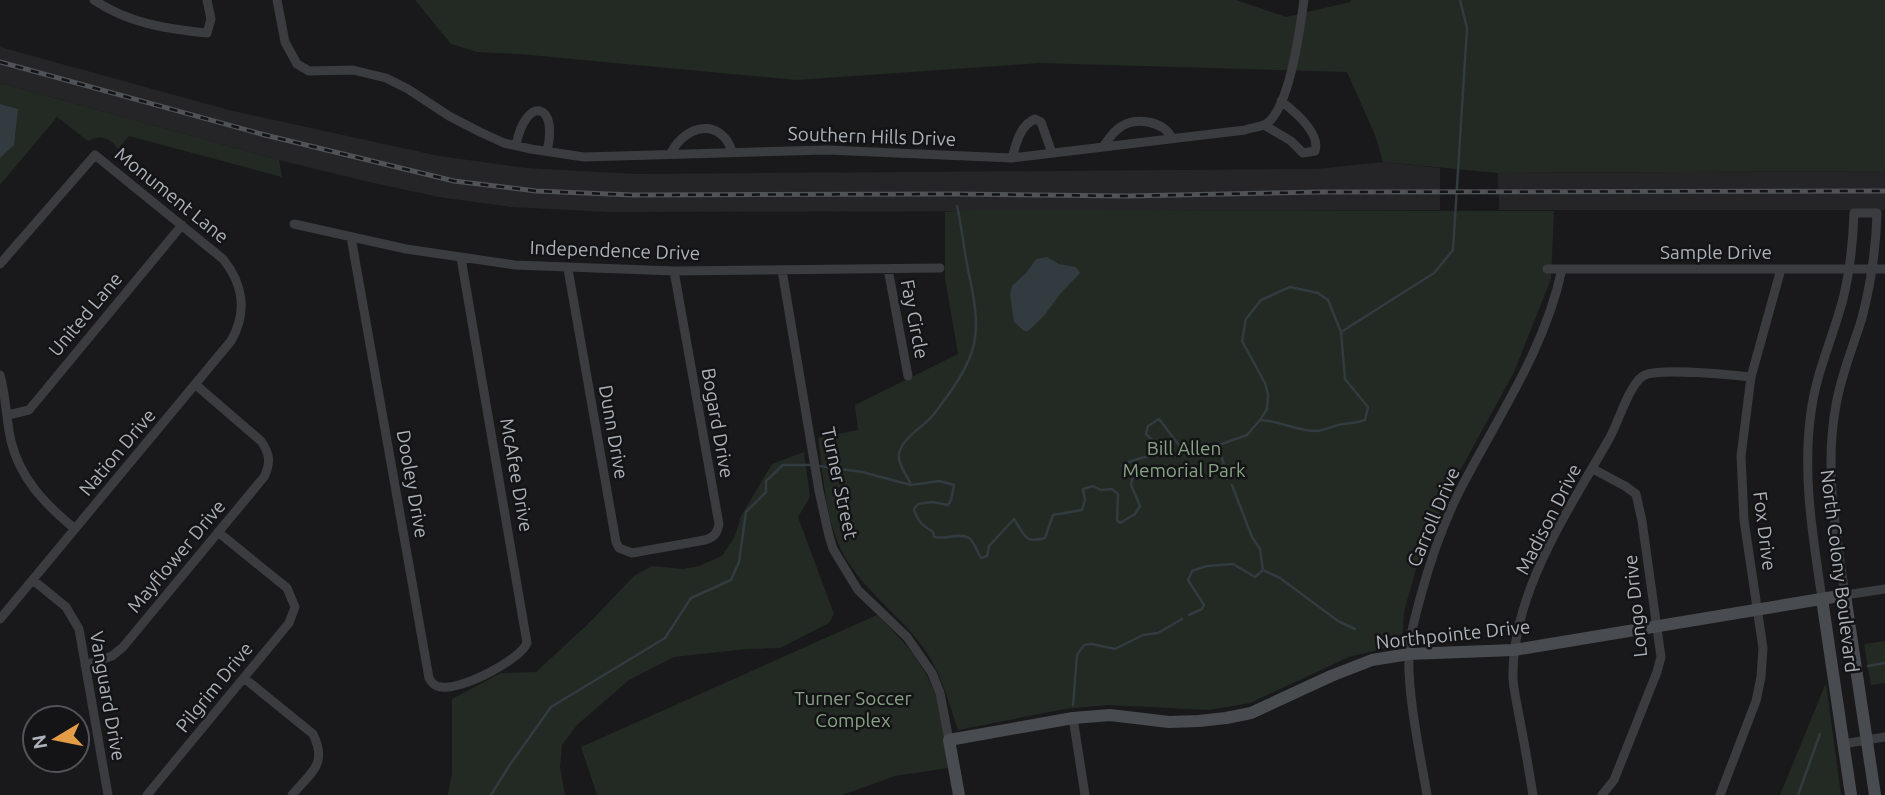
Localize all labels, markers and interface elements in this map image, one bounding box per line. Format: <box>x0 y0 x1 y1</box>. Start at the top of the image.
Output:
street label: Southern Hills Drive <box>787 122 957 150</box>
street label: Monument Lane <box>111 143 233 247</box>
street label: Independence Drive <box>529 236 701 264</box>
street label: Sample Drive <box>1660 241 1772 263</box>
street label: United Lane <box>44 268 126 360</box>
street label: Fay Circle <box>897 277 933 361</box>
street label: Bogard Drive <box>697 366 739 480</box>
street label: Dunn Drive <box>595 383 633 481</box>
street label: Nation Drive <box>74 404 160 500</box>
street label: McAfee Drive <box>496 416 538 534</box>
street label: Turner Street <box>817 425 863 542</box>
street label: Dooley Drive <box>393 428 433 540</box>
park label: Bill Allen Memorial Park <box>1122 437 1246 481</box>
street label: Madison Drive <box>1511 460 1585 578</box>
street label: Carroll Drive <box>1402 464 1464 570</box>
street label: North Colony Boulevard <box>1817 468 1863 674</box>
street label: Fox Drive <box>1749 490 1781 572</box>
street label: Mayflower Drive <box>122 495 230 617</box>
street label: Longo Drive <box>1619 554 1651 658</box>
street label: Northpointe Drive <box>1375 615 1531 653</box>
street label: Vanguard Drive <box>86 629 130 763</box>
street label: Pilgrim Drive <box>171 638 257 736</box>
park label: Turner Soccer Complex <box>794 687 912 731</box>
north arrow <box>21 704 91 774</box>
text: N <box>27 733 51 751</box>

